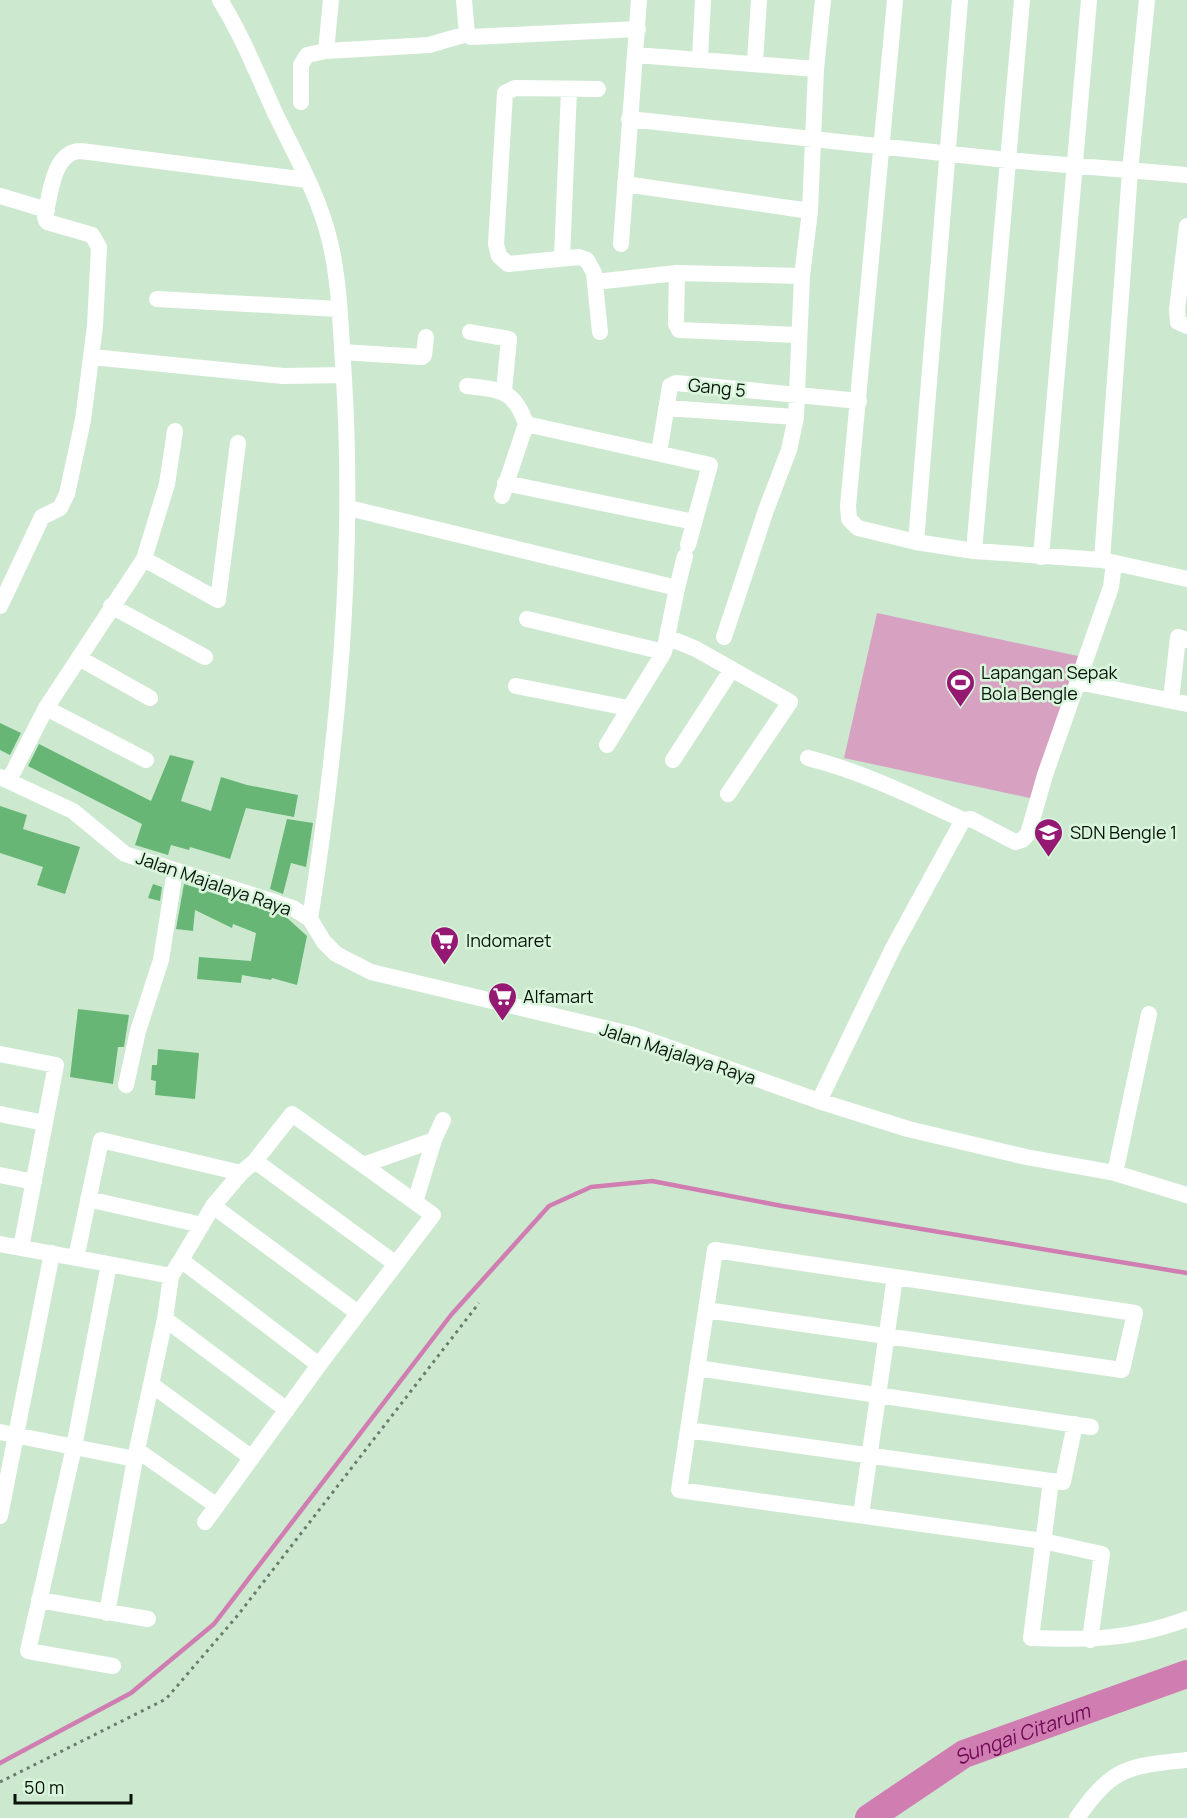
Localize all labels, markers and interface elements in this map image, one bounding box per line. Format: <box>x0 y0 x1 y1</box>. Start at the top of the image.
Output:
street label: Gang 5 <box>687 372 747 402</box>
place label: Lapangan Sepak Bola Bengle <box>981 660 1118 705</box>
sports icon: Lapangan Sepak Bola Bengle <box>944 666 976 708</box>
school or university icon: SDN Bengle 1 <box>1033 816 1065 858</box>
place label: SDN Bengle 1 <box>1070 820 1177 844</box>
street label: Jalan Majalaya Raya <box>133 845 295 921</box>
supermarket icon: Indomaret <box>429 924 461 966</box>
place label: Indomaret <box>466 928 551 952</box>
supermarket icon: Alfamart <box>486 980 518 1022</box>
place label: Alfamart <box>523 984 594 1008</box>
street label: Jalan Majalaya Raya <box>597 1016 759 1090</box>
water label: Sungai Citarum <box>949 1696 1095 1771</box>
scale bar <box>15 1767 130 1805</box>
text: 50 m <box>24 1775 64 1799</box>

